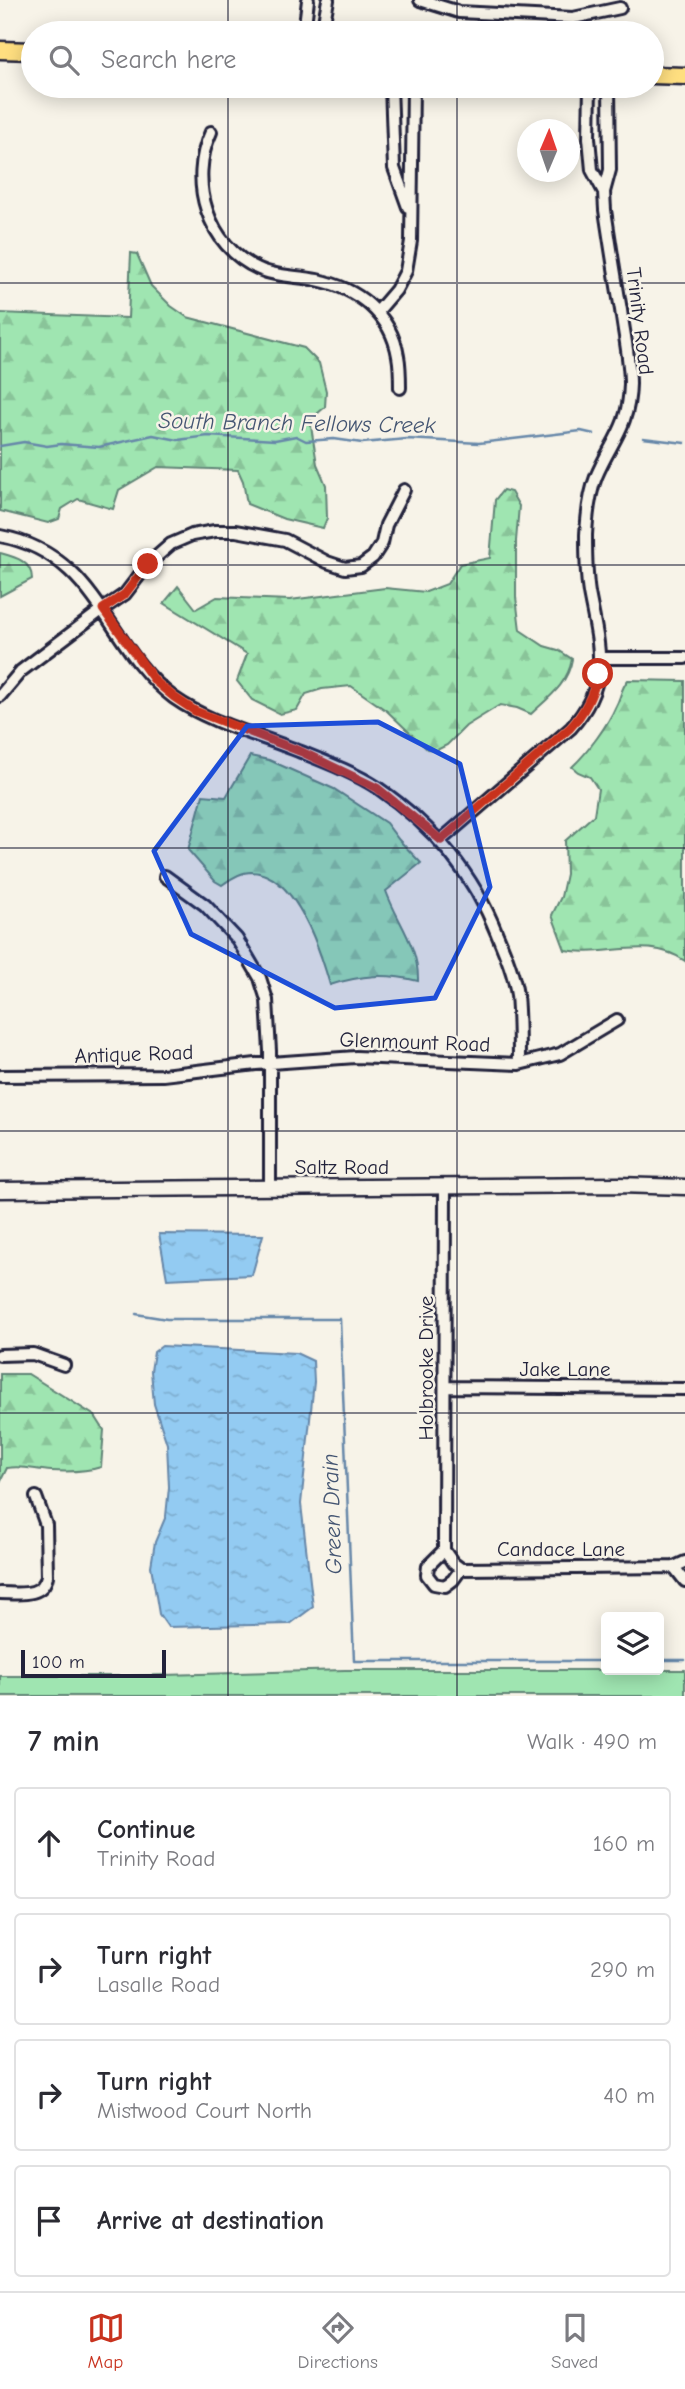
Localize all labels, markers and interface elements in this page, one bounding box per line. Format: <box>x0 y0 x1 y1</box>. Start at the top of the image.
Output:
search box <box>21 21 664 98</box>
icon: search <box>45 41 83 79</box>
text: Search here <box>101 45 236 75</box>
north arrow <box>517 119 580 182</box>
street label: Trinity Road <box>621 266 659 376</box>
water label: South Branch Fellows Creek <box>158 407 437 439</box>
route end <box>132 548 163 579</box>
route start <box>582 658 613 689</box>
street label: Glenmount Road <box>339 1027 491 1057</box>
street label: Antique Road <box>74 1040 194 1068</box>
street label: Saltz Road <box>295 1155 389 1179</box>
street label: Holbrooke Drive <box>414 1296 438 1440</box>
street label: Jake Lane <box>520 1357 610 1381</box>
water label: Green Drain <box>316 1453 348 1575</box>
street label: Candace Lane <box>497 1537 625 1561</box>
map controls <box>601 1612 664 1675</box>
button: layers <box>601 1612 664 1675</box>
scale bar <box>21 1647 166 1679</box>
text: 100 m <box>32 1651 85 1673</box>
text: 7 min <box>28 1724 100 1759</box>
text: Walk · 490 m <box>527 1728 657 1755</box>
text: Continue <box>97 1815 195 1845</box>
icon: ahead <box>30 1824 68 1862</box>
text: 160 m <box>593 1830 655 1857</box>
text: Trinity Road <box>97 1845 216 1872</box>
text: Turn right <box>97 1941 211 1971</box>
icon: right <box>30 1950 68 1988</box>
text: 290 m <box>590 1956 655 1983</box>
text: Lasalle Road <box>97 1971 220 1998</box>
text: Turn right <box>97 2067 211 2097</box>
icon: right <box>30 2076 68 2114</box>
text: 40 m <box>603 2082 655 2109</box>
text: Mistwood Court North <box>97 2097 312 2124</box>
icon: arrive <box>30 2202 68 2240</box>
text: Arrive at destination <box>97 2206 324 2236</box>
tab: Map <box>87 2309 125 2373</box>
tab: Directions <box>298 2309 378 2373</box>
tab: Saved <box>551 2309 598 2373</box>

